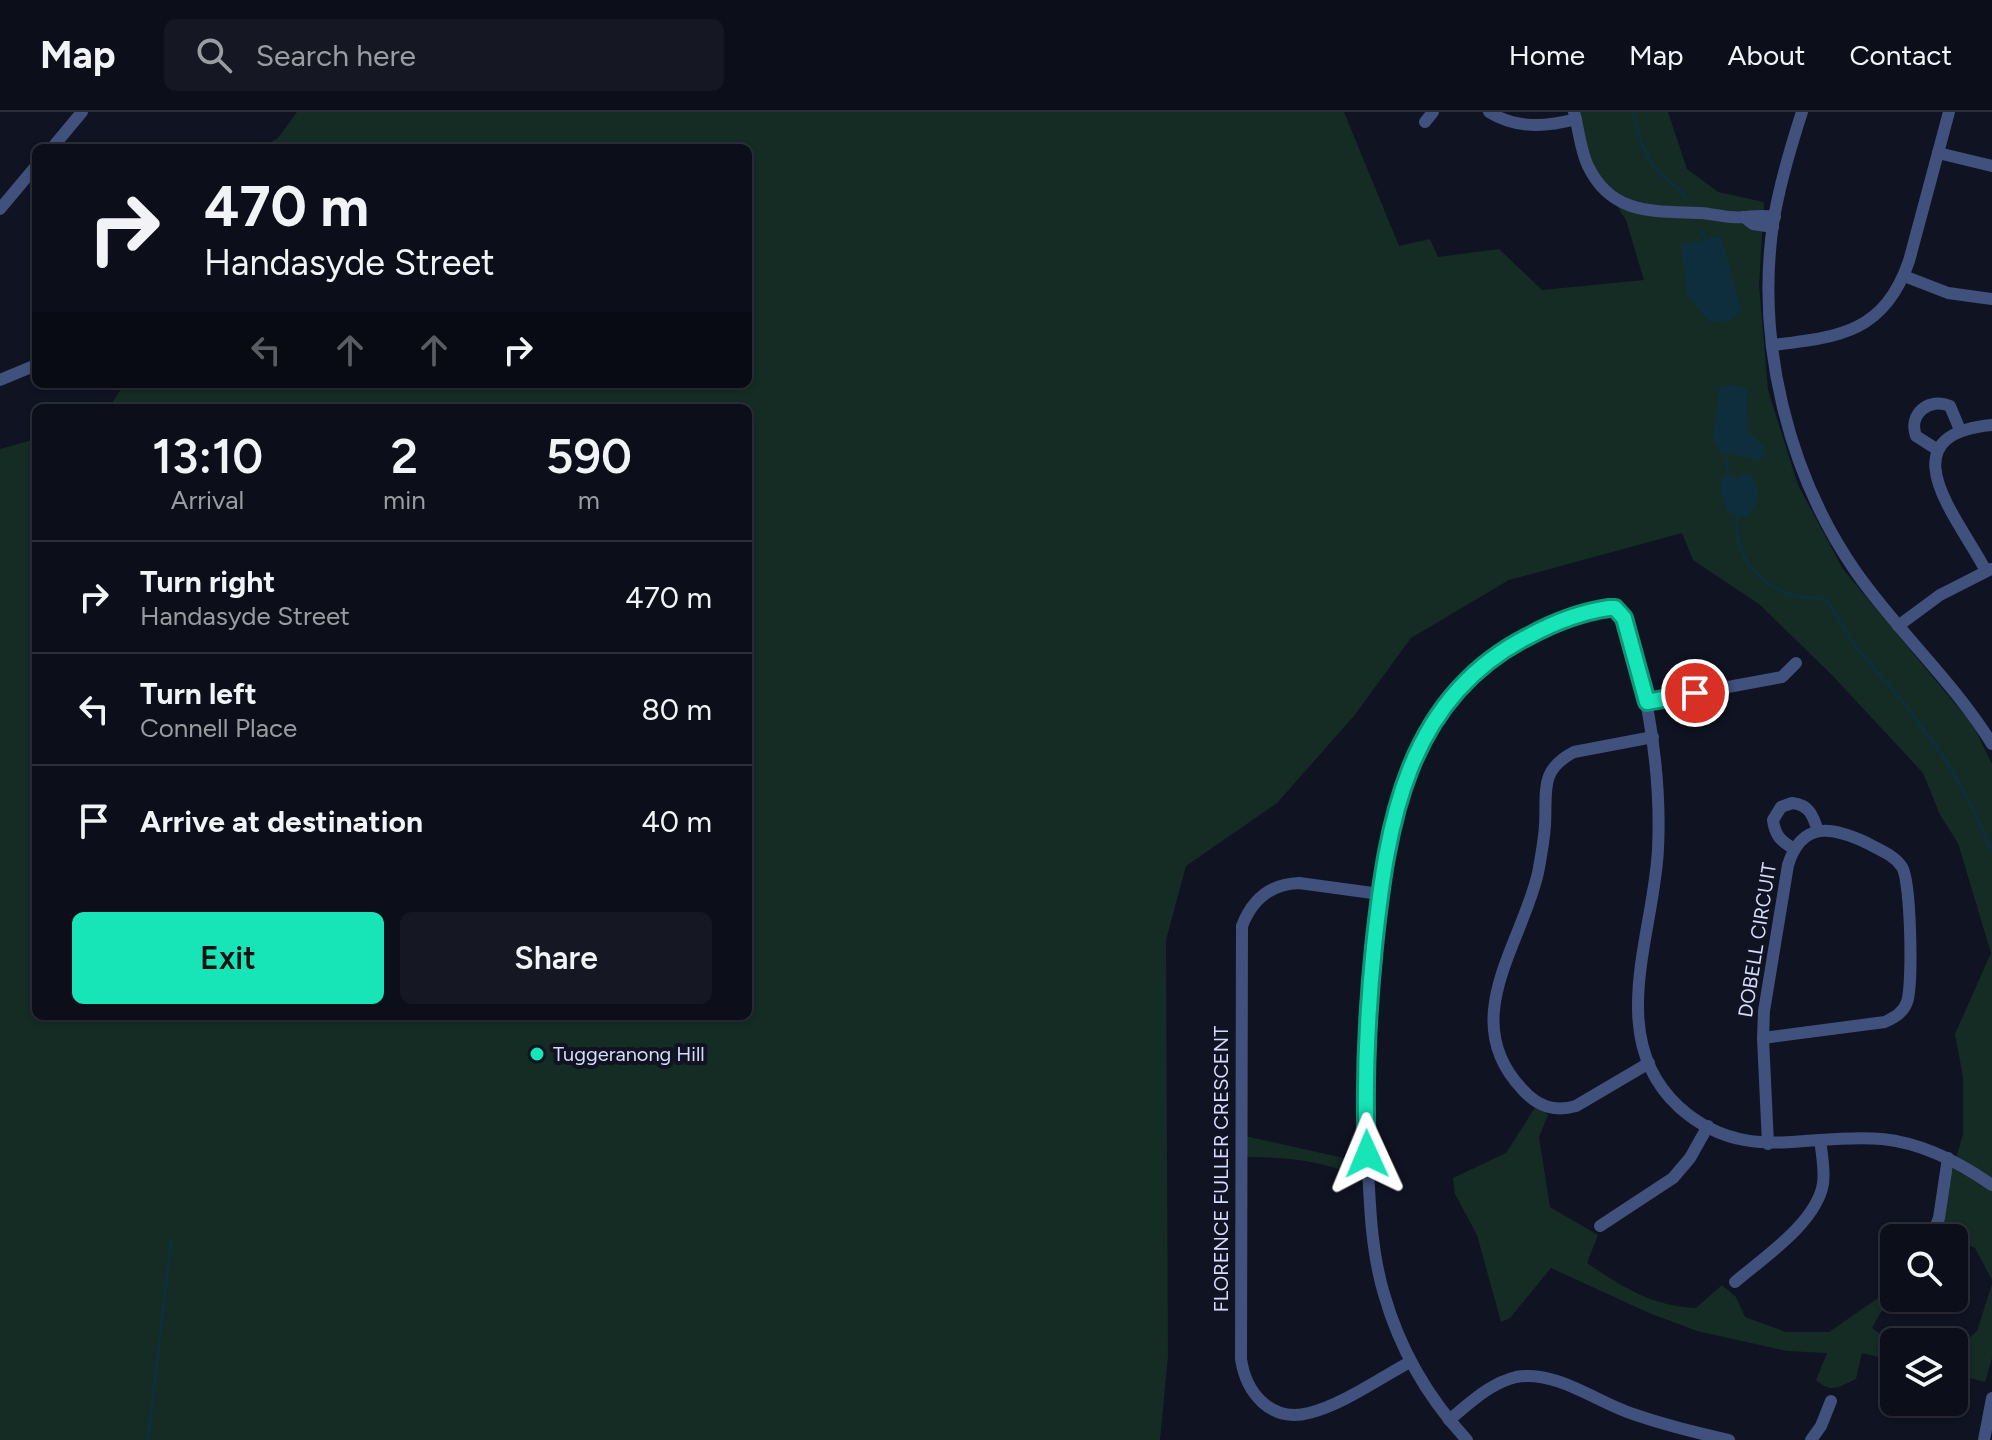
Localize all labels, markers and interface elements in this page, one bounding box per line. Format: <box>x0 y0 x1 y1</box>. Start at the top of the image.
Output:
search box <box>164 19 724 91</box>
text: Map <box>40 32 116 78</box>
icon: search <box>192 33 236 77</box>
text: Search here <box>256 37 416 74</box>
text: Home <box>1509 38 1585 72</box>
text: Map <box>1629 38 1684 72</box>
text: About <box>1728 38 1805 72</box>
text: Contact <box>1849 38 1952 72</box>
text: 470 m <box>204 173 369 240</box>
icon: right <box>72 176 176 280</box>
text: Handasyde Street <box>204 241 495 284</box>
icon: left <box>244 328 288 372</box>
icon: ahead <box>328 328 372 372</box>
icon: ahead <box>412 328 456 372</box>
icon: right <box>496 328 540 372</box>
text: 13:10 <box>152 427 263 485</box>
text: 2 <box>391 427 418 485</box>
text: 590 <box>546 427 632 485</box>
text: Arrival <box>171 484 244 516</box>
text: min <box>383 484 426 516</box>
text: m <box>578 484 600 516</box>
text: Turn right <box>140 563 275 600</box>
icon: right <box>72 575 116 619</box>
text: 470 m <box>625 579 712 616</box>
text: Handasyde Street <box>140 600 350 632</box>
pin <box>1661 659 1729 727</box>
icon: arrive <box>1673 671 1717 715</box>
text: Turn left <box>140 675 257 712</box>
icon: left <box>72 687 116 731</box>
text: 80 m <box>641 691 712 728</box>
text: Connell Place <box>140 712 297 744</box>
icon: arrive <box>72 799 116 843</box>
text: Arrive at destination <box>140 803 423 840</box>
text: 40 m <box>641 803 712 840</box>
street label: DOBELL CIRCUIT <box>1733 861 1781 1019</box>
button: Exit <box>72 912 384 1004</box>
button: Share <box>400 912 712 1004</box>
street label: FLORENCE FULLER CRESCENT <box>1209 1026 1233 1312</box>
place label: Tuggeranong Hill <box>553 1042 705 1066</box>
marker: Tuggeranong Hill <box>528 1045 546 1063</box>
position arrow <box>1325 1112 1409 1196</box>
map controls <box>1880 1224 1968 1416</box>
button: search <box>1880 1224 1968 1312</box>
button: layers <box>1880 1328 1968 1416</box>

